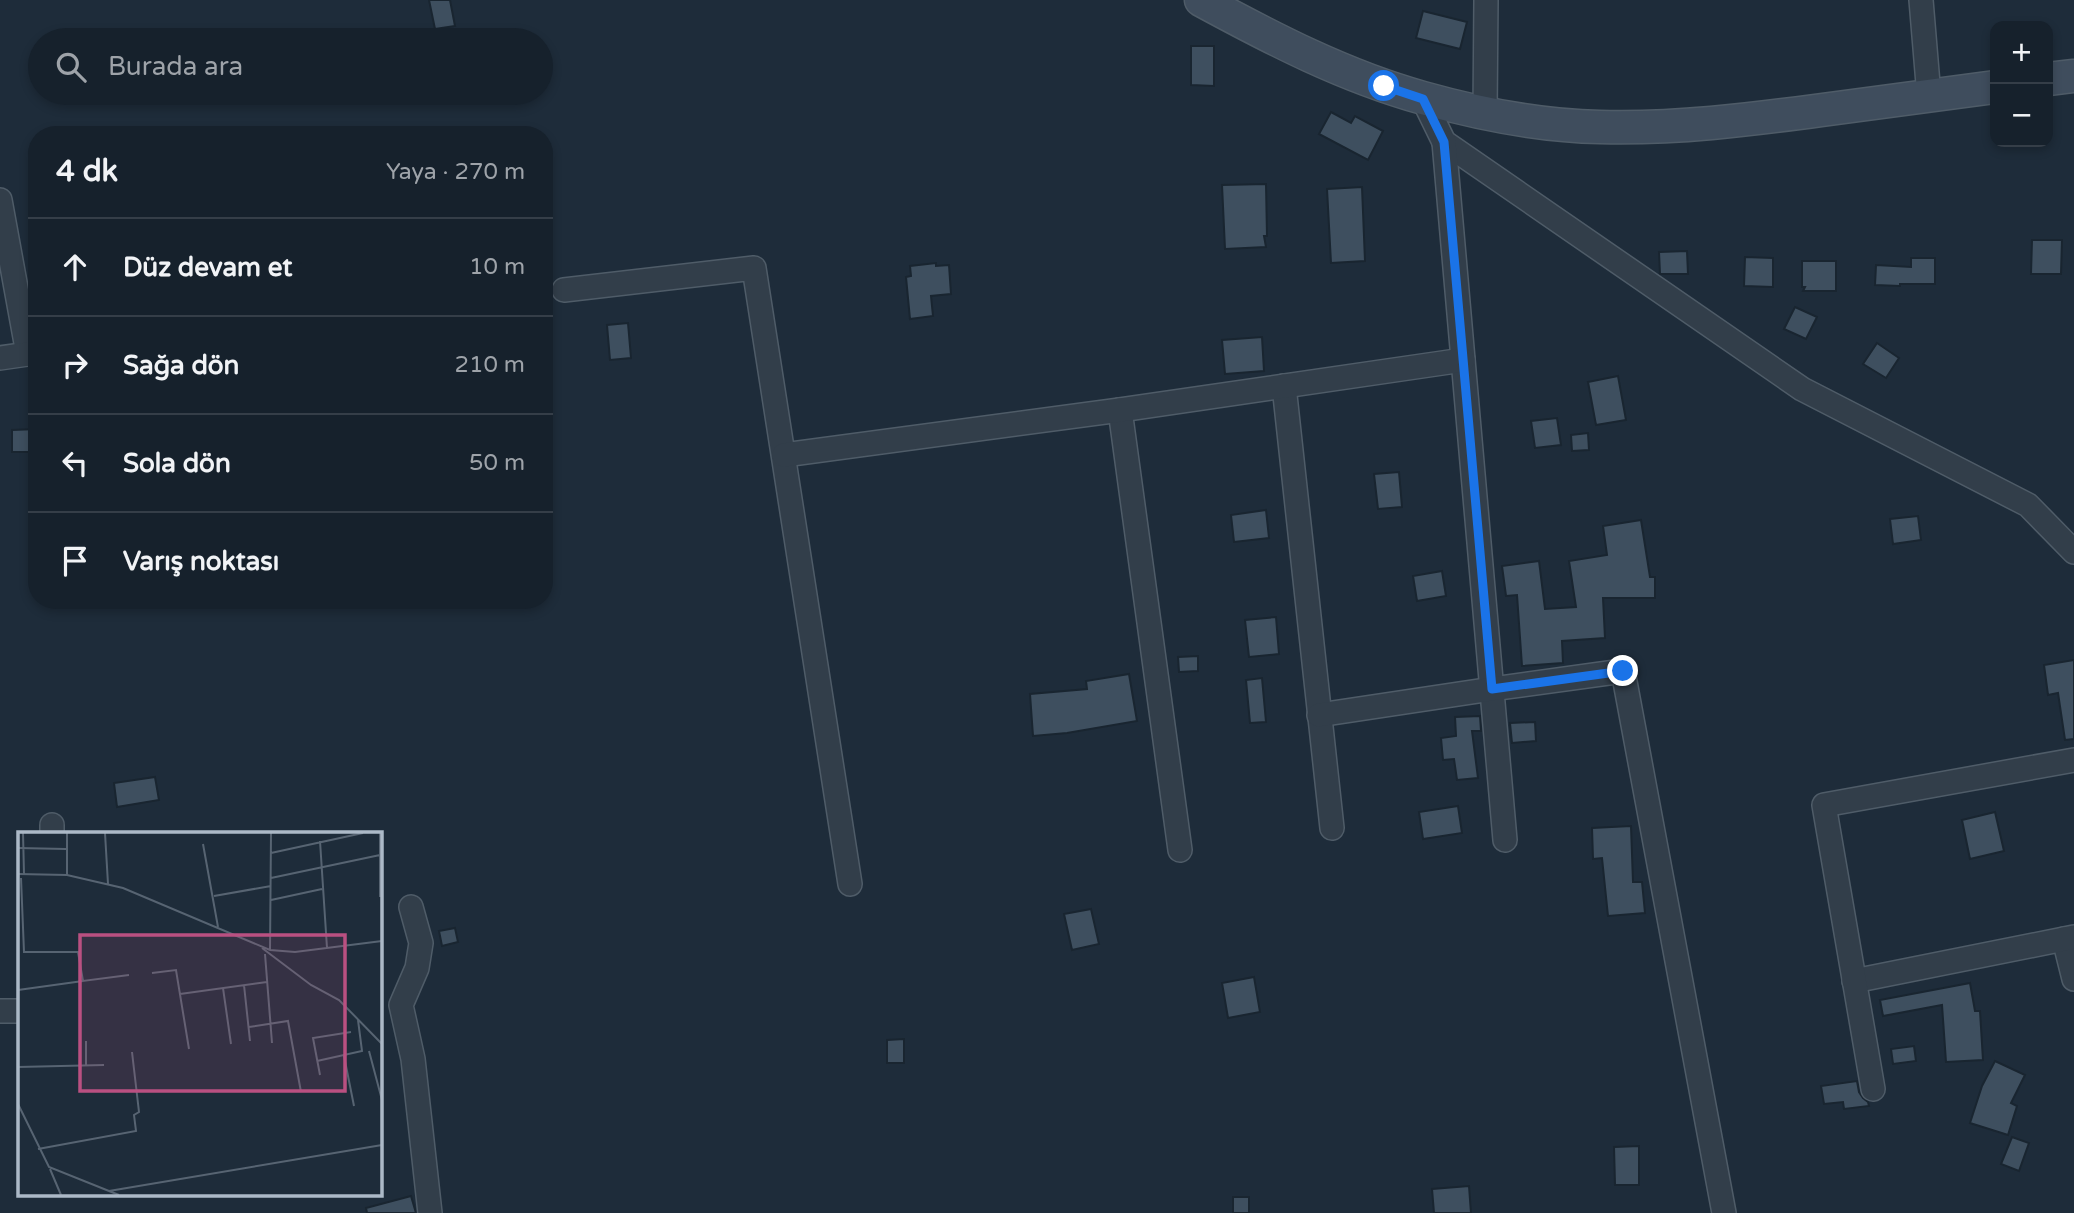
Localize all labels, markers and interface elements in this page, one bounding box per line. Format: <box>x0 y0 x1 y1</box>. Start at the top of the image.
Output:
map controls <box>1990 21 2053 147</box>
button: + <box>1990 21 2053 84</box>
search box <box>28 28 553 105</box>
icon: search <box>52 48 90 86</box>
text: Burada ara <box>108 51 243 82</box>
route start <box>1368 70 1399 101</box>
button: − <box>1990 84 2053 147</box>
text: 4 dk <box>56 153 118 190</box>
text: Yaya · 270 m <box>386 158 525 186</box>
icon: ahead <box>56 248 94 286</box>
text: Düz devam et <box>123 252 292 283</box>
text: 10 m <box>469 253 525 281</box>
icon: right <box>56 346 94 384</box>
text: Sağa dön <box>123 350 239 381</box>
text: 210 m <box>455 351 525 379</box>
icon: left <box>56 444 94 482</box>
text: Sola dön <box>123 448 231 479</box>
text: 50 m <box>469 449 525 477</box>
icon: arrive <box>56 542 94 580</box>
text: Varış noktası <box>123 546 279 577</box>
route end <box>1607 655 1638 686</box>
inset map <box>18 832 382 1196</box>

